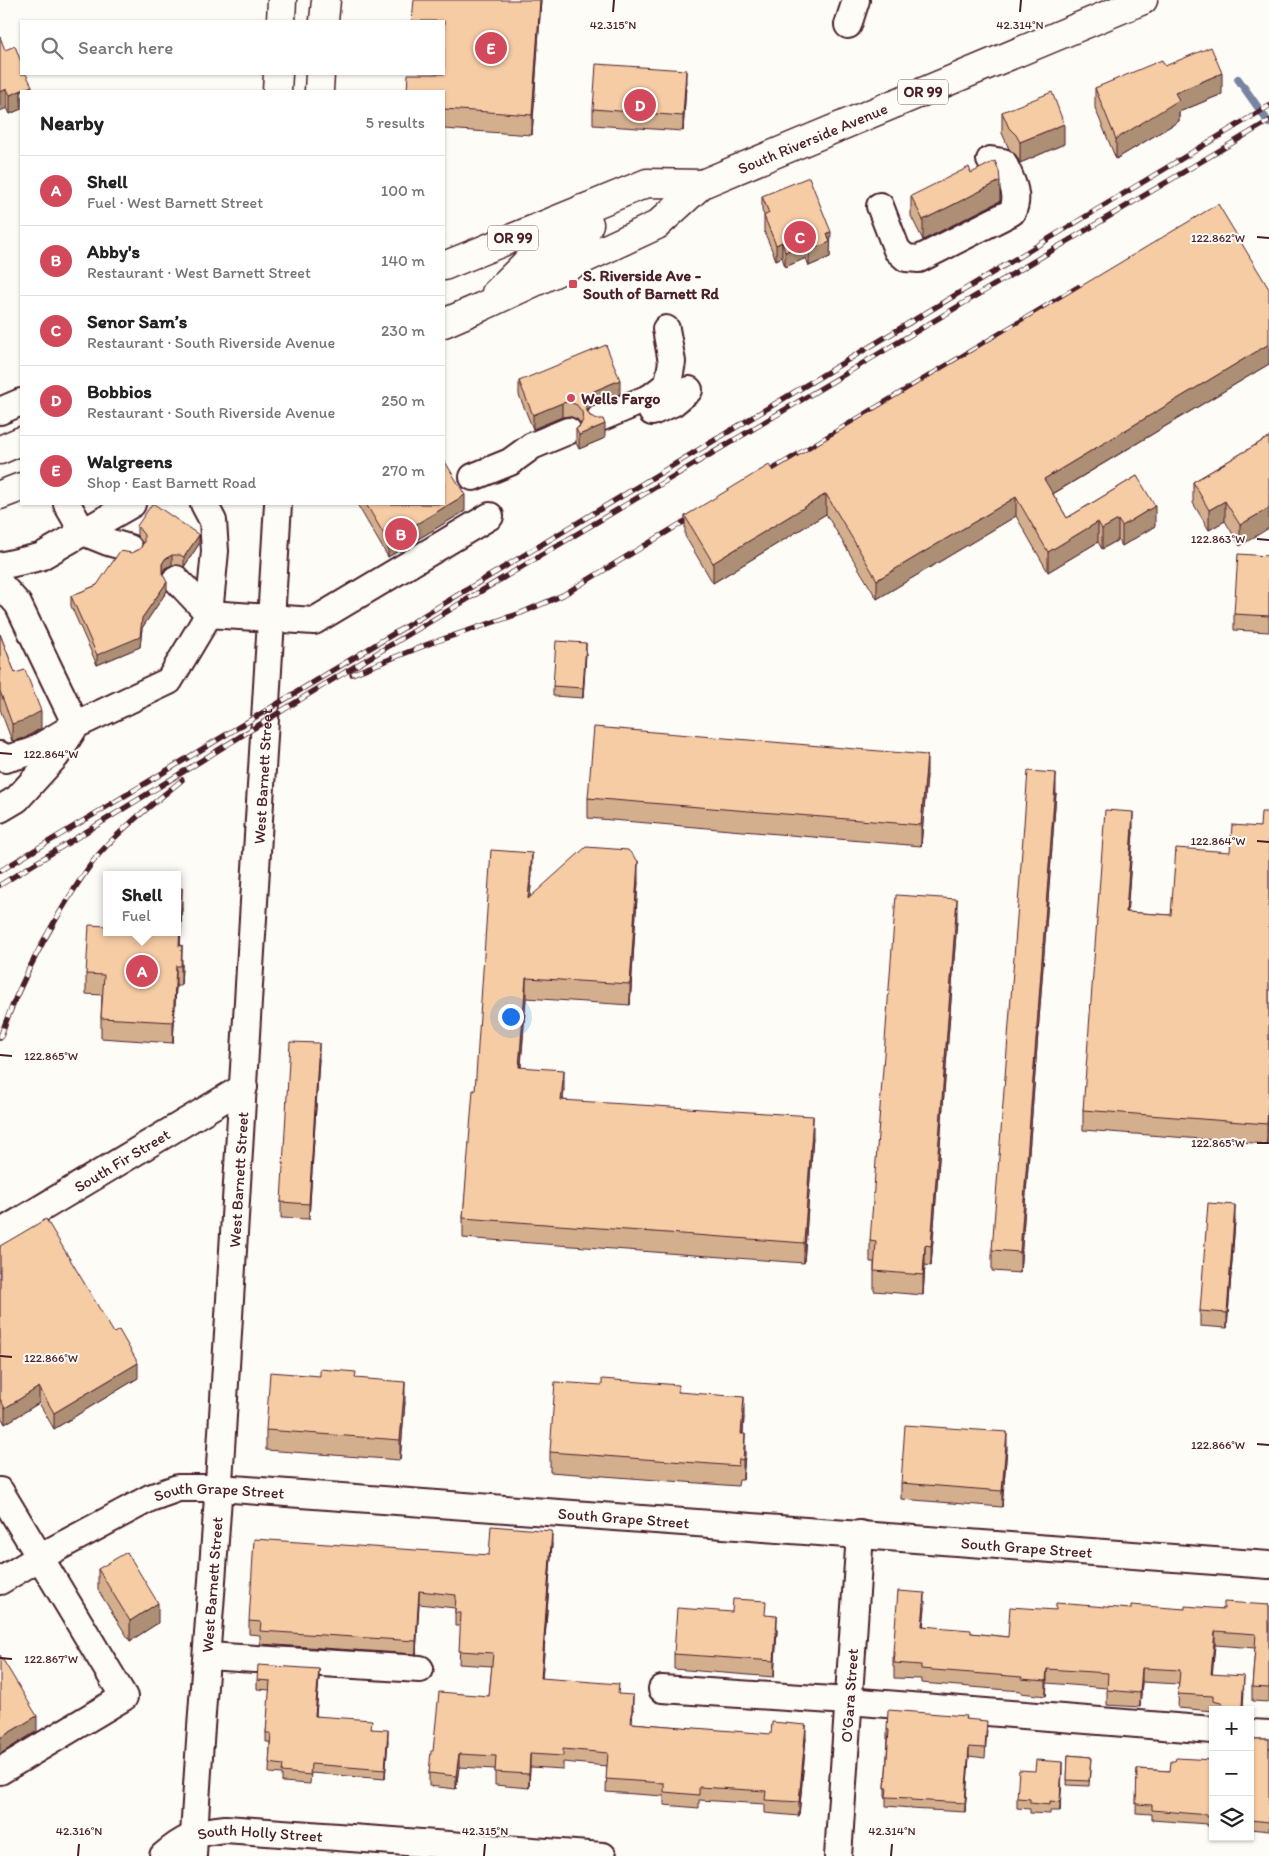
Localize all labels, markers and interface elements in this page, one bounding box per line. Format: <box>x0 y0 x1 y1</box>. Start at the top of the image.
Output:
text: 42.315°N <box>590 18 636 32</box>
text: 42.314°N <box>996 18 1044 32</box>
search box <box>20 20 445 75</box>
pin: E <box>475 29 507 67</box>
icon: search <box>38 34 66 62</box>
text: Search here <box>78 36 173 59</box>
road number: OR 99 <box>898 80 948 104</box>
pin: D <box>624 86 656 124</box>
street label: South Riverside Avenue <box>735 98 890 178</box>
text: Nearby <box>40 110 104 135</box>
text: 5 results <box>365 113 425 132</box>
text: Shell <box>87 170 128 193</box>
text: A <box>51 181 61 200</box>
text: 100 m <box>381 181 425 200</box>
text: Fuel · West Barnett Street <box>87 193 263 212</box>
pin: C <box>784 218 816 256</box>
road number: OR 99 <box>488 226 538 250</box>
text: 122.862°W <box>1191 231 1245 245</box>
text: Abby's <box>87 240 140 263</box>
text: B <box>51 251 61 270</box>
text: 140 m <box>381 251 425 270</box>
text: Restaurant · West Barnett Street <box>87 263 311 282</box>
place label: S. Riverside Ave - South of Barnett Rd <box>583 266 719 303</box>
marker: S. Riverside Ave - South of Barnett Rd <box>567 278 579 290</box>
text: Senor Sam’s <box>87 310 187 333</box>
text: C <box>51 321 61 340</box>
text: 230 m <box>381 321 425 340</box>
text: Restaurant · South Riverside Avenue <box>87 333 335 352</box>
text: Bobbios <box>87 380 152 403</box>
place label: Wells Fargo <box>581 389 660 409</box>
text: D <box>51 391 61 410</box>
text: 250 m <box>381 391 425 410</box>
marker: Wells Fargo <box>565 392 577 404</box>
text: Restaurant · South Riverside Avenue <box>87 403 335 422</box>
text: Walgreens <box>87 450 172 473</box>
text: E <box>52 461 60 480</box>
text: 270 m <box>382 461 425 480</box>
text: Shop · East Barnett Road <box>87 473 256 492</box>
pin: B <box>385 515 417 553</box>
text: 122.863°W <box>1191 532 1245 546</box>
street label: West Barnett Street <box>249 708 276 845</box>
text: 122.864°W <box>23 747 79 761</box>
text: 122.864°W <box>1190 834 1246 848</box>
popup <box>103 871 181 936</box>
text: Shell <box>122 883 162 906</box>
text: Fuel <box>122 906 151 925</box>
pin: A <box>126 952 158 990</box>
your location <box>498 1004 524 1030</box>
text: 122.865°W <box>24 1049 78 1063</box>
street label: West Barnett Street <box>224 1111 252 1248</box>
street label: South Fir Street <box>70 1124 173 1196</box>
text: 122.865°W <box>1191 1136 1245 1150</box>
text: 122.866°W <box>24 1351 78 1365</box>
text: 122.866°W <box>1191 1438 1245 1452</box>
street label: South Grape Street <box>151 1479 285 1505</box>
street label: South Grape Street <box>557 1503 690 1532</box>
street label: West Barnett Street <box>197 1516 226 1653</box>
street label: South Grape Street <box>960 1533 1093 1562</box>
street label: O'Gara Street <box>836 1648 862 1743</box>
text: 122.867°W <box>24 1652 78 1666</box>
map controls <box>1209 1706 1254 1841</box>
button: + <box>1209 1706 1254 1751</box>
button: − <box>1209 1751 1254 1796</box>
button: layers <box>1209 1796 1254 1841</box>
street label: South Holly Street <box>195 1819 323 1845</box>
text: 42.316°N <box>56 1824 102 1838</box>
text: 42.315°N <box>462 1824 508 1838</box>
text: 42.314°N <box>868 1824 916 1838</box>

